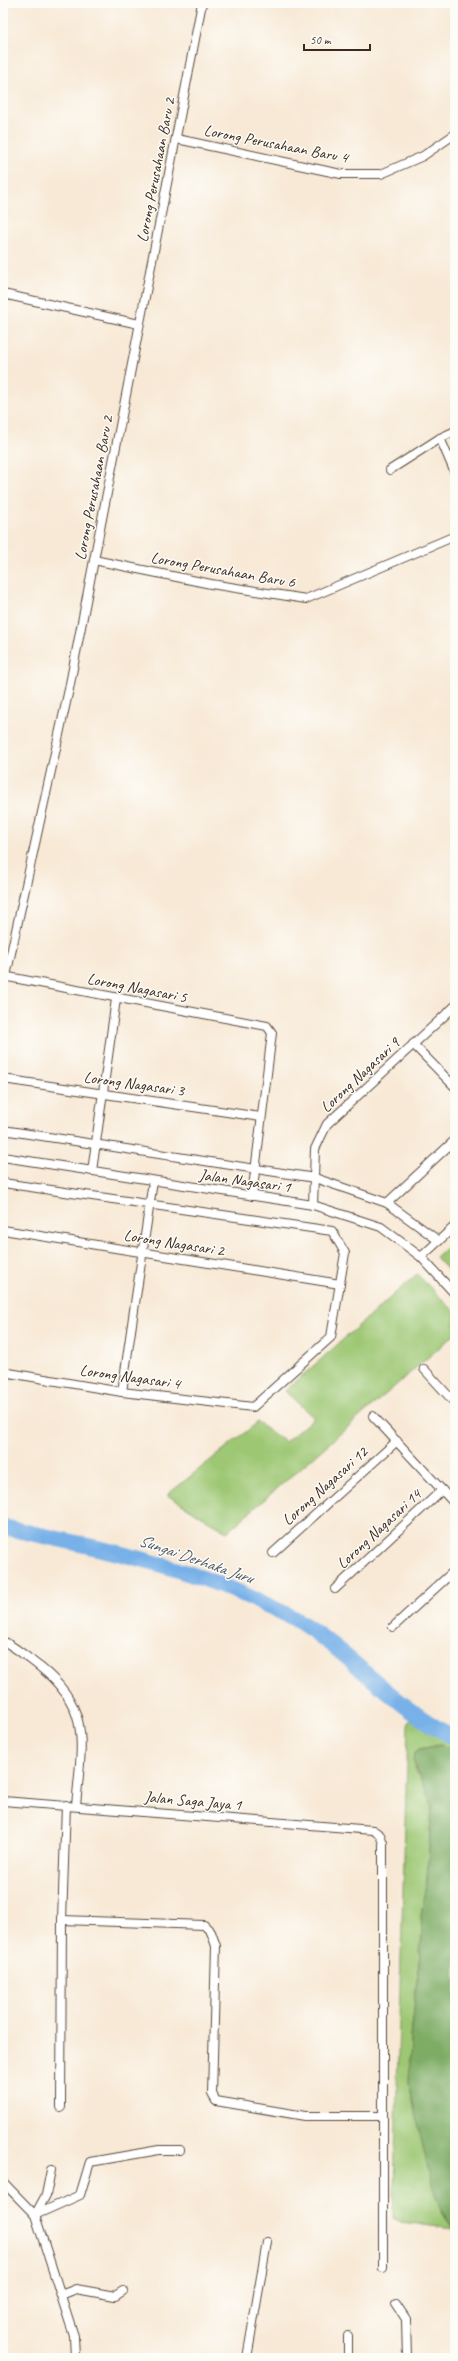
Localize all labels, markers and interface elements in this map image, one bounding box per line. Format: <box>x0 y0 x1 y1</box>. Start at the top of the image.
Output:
scale bar <box>304 26 370 52</box>
text: 50 m <box>310 32 332 48</box>
street label: Lorong Perusahaan Baru 2 <box>132 95 180 244</box>
street label: Lorong Perusahaan Baru 4 <box>202 120 351 168</box>
street label: Lorong Perusahaan Baru 2 <box>70 413 118 562</box>
street label: Lorong Perusahaan Baru 6 <box>149 547 297 593</box>
street label: Lorong Nagasari 5 <box>85 969 189 1008</box>
street label: Lorong Nagasari 9 <box>316 1032 405 1117</box>
street label: Lorong Nagasari 3 <box>83 1067 187 1101</box>
street label: Jalan Nagasari 1 <box>197 1165 293 1197</box>
street label: Lorong Nagasari 2 <box>122 1225 227 1261</box>
street label: Lorong Nagasari 4 <box>79 1360 183 1394</box>
street label: Lorong Nagasari 12 <box>278 1441 373 1530</box>
street label: Lorong Nagasari 14 <box>333 1484 427 1573</box>
water label: Sungai Derhaka Juru <box>136 1530 258 1589</box>
street label: Jalan Saga Jaya 1 <box>143 1787 243 1815</box>

